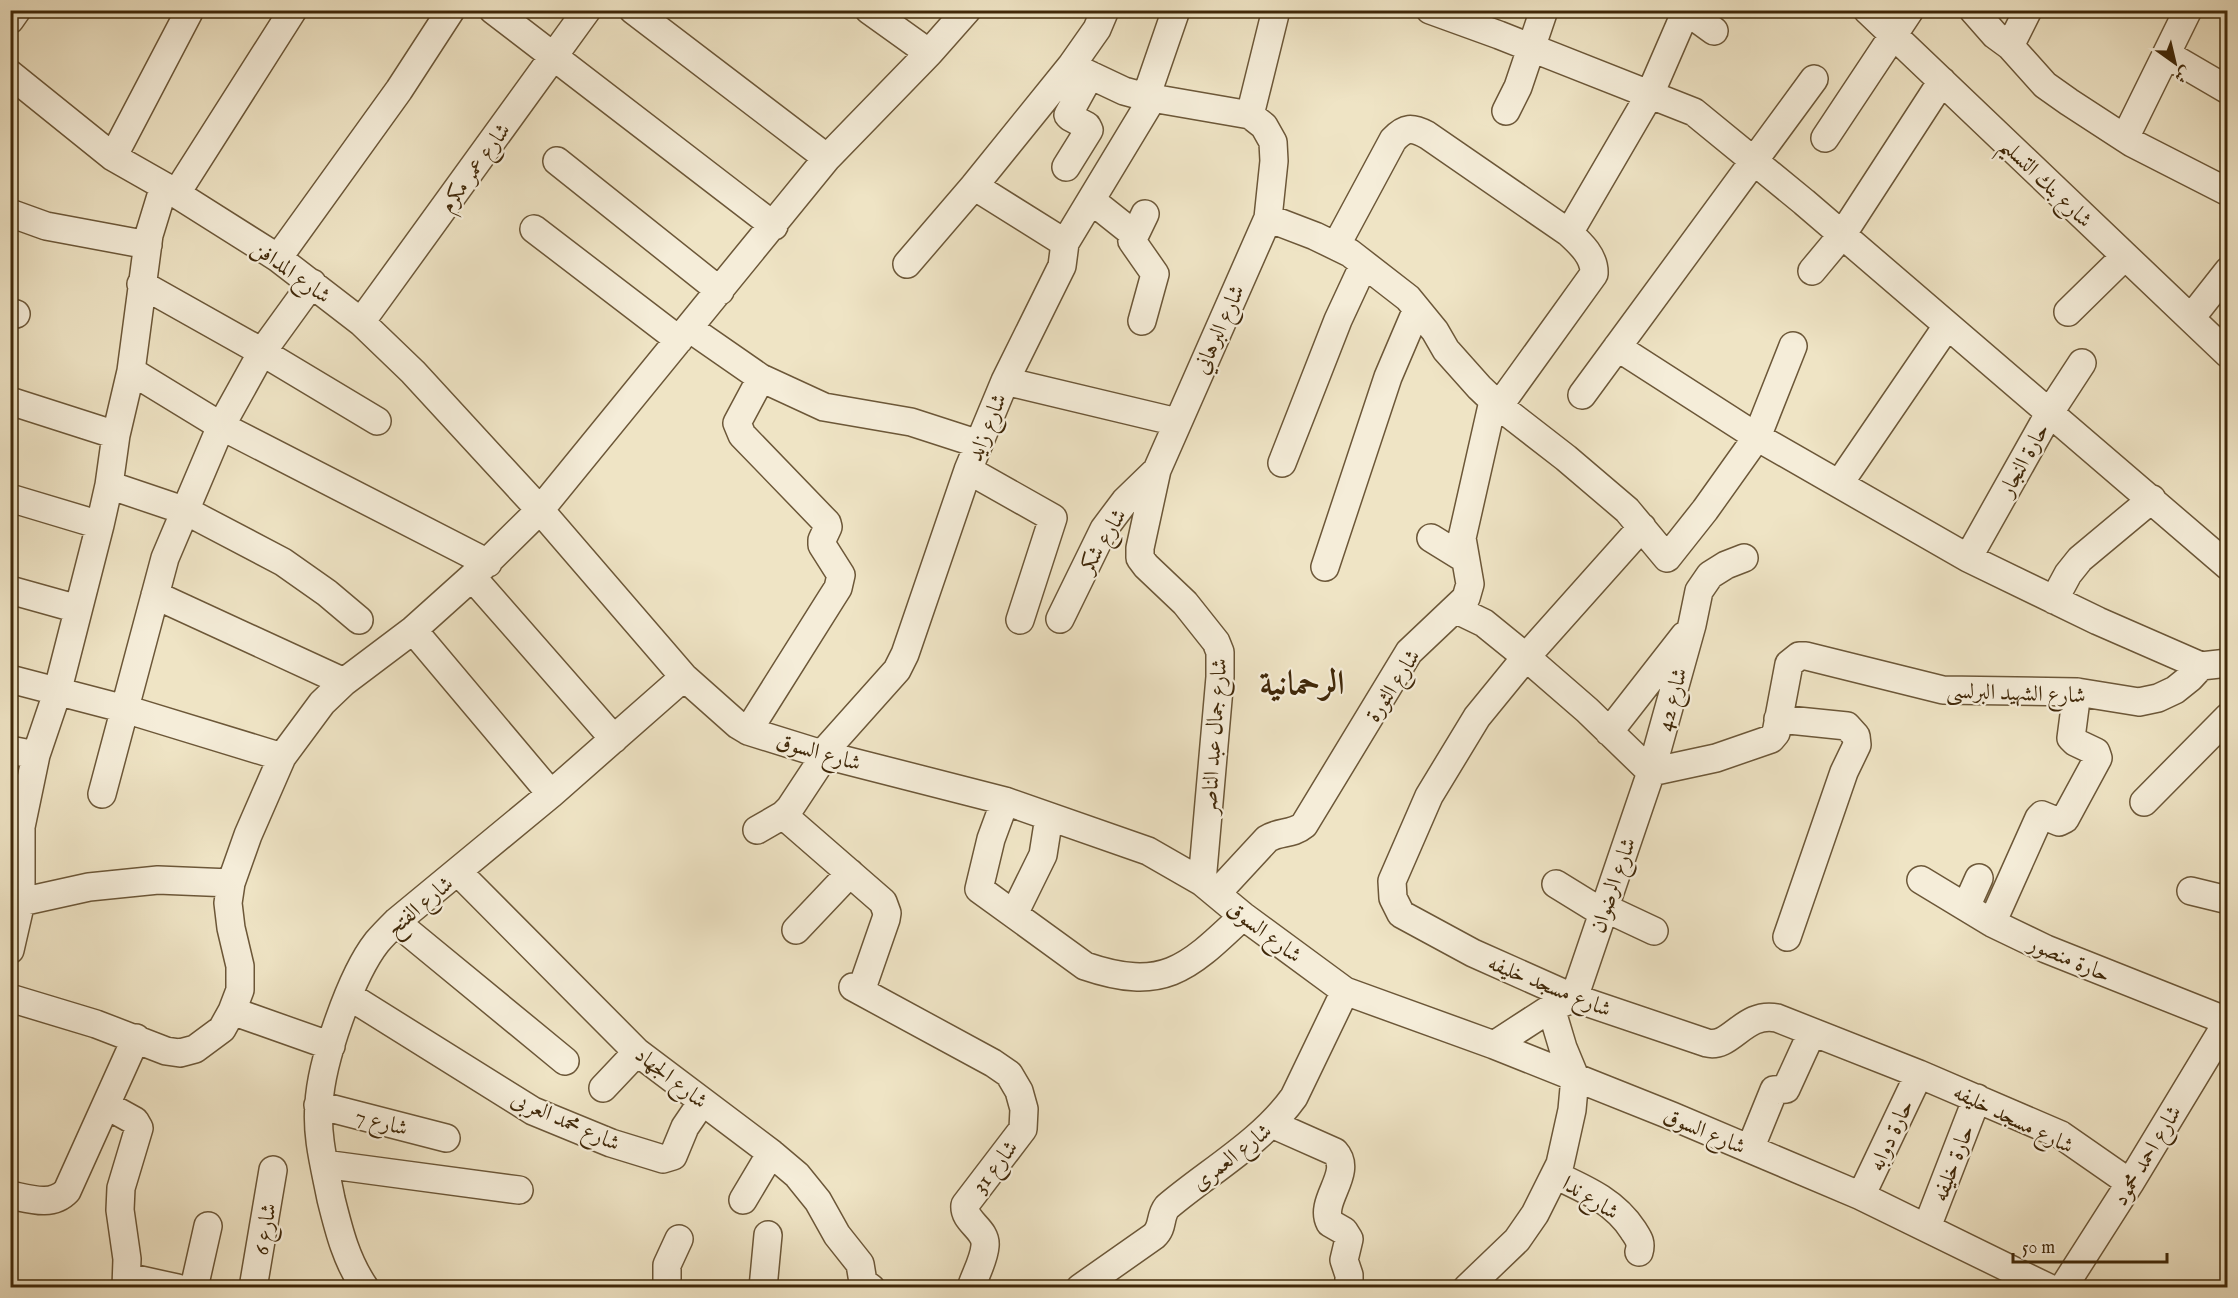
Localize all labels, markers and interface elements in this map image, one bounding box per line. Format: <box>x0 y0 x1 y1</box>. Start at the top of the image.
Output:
north arrow <box>2145 33 2205 93</box>
text: ش <box>2170 61 2194 87</box>
street label: شارع عمر مكرم <box>434 118 521 221</box>
street label: شارع بنك التسليم <box>1989 132 2098 239</box>
street label: شارع المدافن <box>244 235 336 313</box>
street label: شارع البرهاني <box>1188 281 1255 380</box>
street label: شارع زايد <box>962 390 1017 467</box>
street label: حارة النجار <box>1992 418 2056 503</box>
street label: شارع شكر <box>1073 504 1136 582</box>
street label: شارع الثورة <box>1360 644 1430 730</box>
street label: شارع جمال عبد الناصر <box>1195 657 1237 817</box>
district label: الرحمانية <box>1259 663 1345 706</box>
street label: شارع 42 <box>1651 665 1698 735</box>
street label: شارع الشهيد البرلسى <box>1946 678 2086 713</box>
street label: شارع السوق <box>772 727 864 781</box>
street label: شارع الرضوان <box>1584 834 1646 938</box>
street label: شارع الفتح <box>381 870 462 946</box>
street label: شارع السوق <box>1219 895 1307 972</box>
street label: حارة منصور <box>2022 929 2114 990</box>
street label: شارع مسجد خليفه <box>1482 949 1615 1027</box>
street label: شارع الجهاد <box>627 1041 713 1118</box>
street label: شارع مسجد خليفه <box>1947 1079 2078 1164</box>
street label: شارع محمد العربى <box>505 1085 624 1161</box>
street label: حارة دوابه <box>1863 1095 1921 1176</box>
street label: شارع احمد محمود <box>2107 1101 2191 1213</box>
street label: شارع السوق <box>1658 1102 1750 1164</box>
street label: شارع 7 <box>351 1103 411 1146</box>
street label: شارع العمرى <box>1186 1118 1280 1200</box>
street label: حارة خليفه <box>1927 1121 1981 1206</box>
street label: شارع 31 <box>966 1135 1027 1201</box>
street label: شارع ندا <box>1555 1170 1624 1230</box>
street label: شارع 6 <box>248 1201 287 1258</box>
scale bar <box>2013 1226 2168 1264</box>
text: 50 m <box>2022 1237 2055 1260</box>

